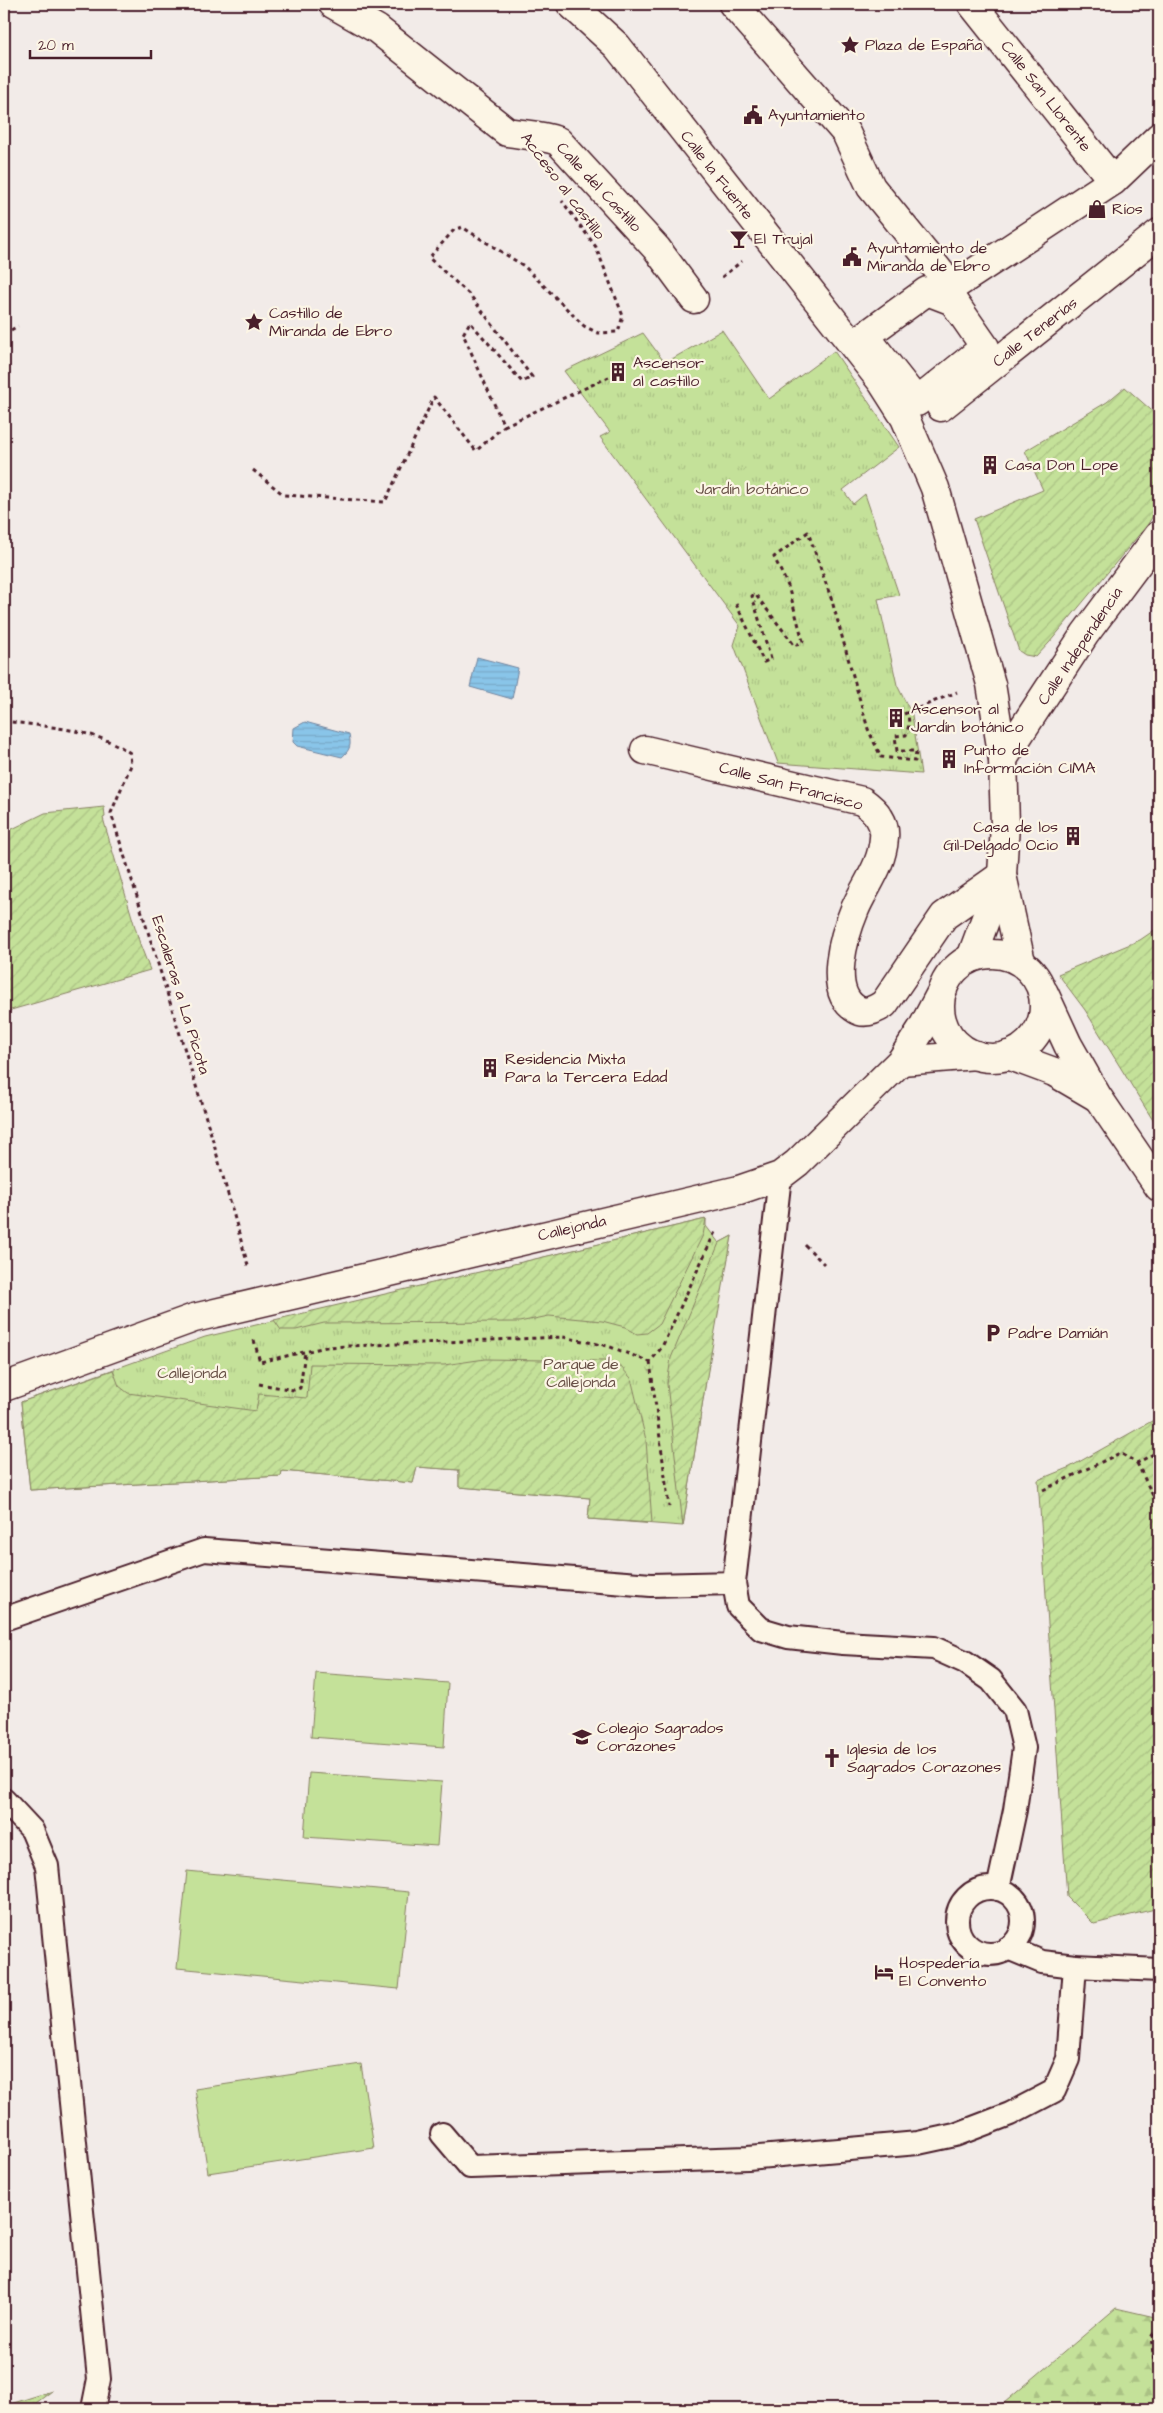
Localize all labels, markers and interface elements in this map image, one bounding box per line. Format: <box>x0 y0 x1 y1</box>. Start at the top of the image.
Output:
scale bar <box>30 28 151 60</box>
place icon: Plaza de España <box>839 34 861 56</box>
place label: Plaza de España <box>865 34 982 56</box>
text: 20 m <box>38 35 74 56</box>
street label: Calle San Llorente <box>996 36 1097 156</box>
public building icon: Ayuntamiento <box>742 104 764 126</box>
place label: Ayuntamiento <box>768 104 865 127</box>
street label: Calle la Fuente <box>675 126 759 224</box>
street label: Acceso al castillo <box>515 128 611 244</box>
street label: Calle del Castillo <box>551 137 647 237</box>
shop icon: Ríos <box>1086 198 1108 220</box>
place label: Ríos <box>1112 198 1143 220</box>
bar icon: El Trujal <box>728 228 750 250</box>
place label: El Trujal <box>754 228 813 250</box>
place label: Ayuntamiento de Miranda de Ebro <box>867 237 990 277</box>
public building icon: Ayuntamiento de Miranda de Ebro <box>841 246 863 268</box>
street label: Calle Tenerías <box>988 292 1082 372</box>
place label: Castillo de Miranda de Ebro <box>269 302 392 342</box>
place icon: Castillo de Miranda de Ebro <box>243 311 265 333</box>
place label: Ascensor al castillo <box>633 352 704 392</box>
building icon: Ascensor al castillo <box>607 361 629 383</box>
building icon: Casa Don Lope <box>979 454 1001 476</box>
place label: Casa Don Lope <box>1005 454 1119 476</box>
park label: Jardín botánico <box>696 478 808 500</box>
street label: Calle Independencia <box>1032 583 1128 709</box>
place label: Ascensor al Jardín botánico <box>911 698 1024 738</box>
building icon: Ascensor al Jardín botánico <box>885 707 907 729</box>
place label: Punto de Información CIMA <box>964 739 1096 779</box>
building icon: Punto de Información CIMA <box>938 748 960 770</box>
street label: Calle San Francisco <box>717 756 865 816</box>
place label: Casa de los Gil-Delgado Ocio <box>943 816 1058 857</box>
building icon: Casa de los Gil-Delgado Ocio <box>1062 825 1084 847</box>
street label: Escaleras a La Picota <box>146 913 216 1077</box>
place label: Residencia Mixta Para la Tercera Edad <box>505 1048 667 1088</box>
building icon: Residencia Mixta Para la Tercera Edad <box>479 1057 501 1079</box>
street label: Callejonda <box>536 1209 608 1247</box>
parking icon: Padre Damián <box>982 1322 1004 1344</box>
place label: Padre Damián <box>1008 1322 1108 1344</box>
park label: Parque de Callejonda <box>543 1353 619 1393</box>
park label: Callejonda <box>157 1362 227 1384</box>
place label: Colegio Sagrados Corazones <box>597 1717 723 1757</box>
school or university icon: Colegio Sagrados Corazones <box>571 1726 593 1748</box>
place label: Iglesia de los Sagrados Corazones <box>847 1738 1001 1779</box>
church icon: Iglesia de los Sagrados Corazones <box>821 1747 843 1769</box>
place label: Hospedería El Convento <box>899 1952 986 1992</box>
hotel icon: Hospedería El Convento <box>873 1961 895 1983</box>

